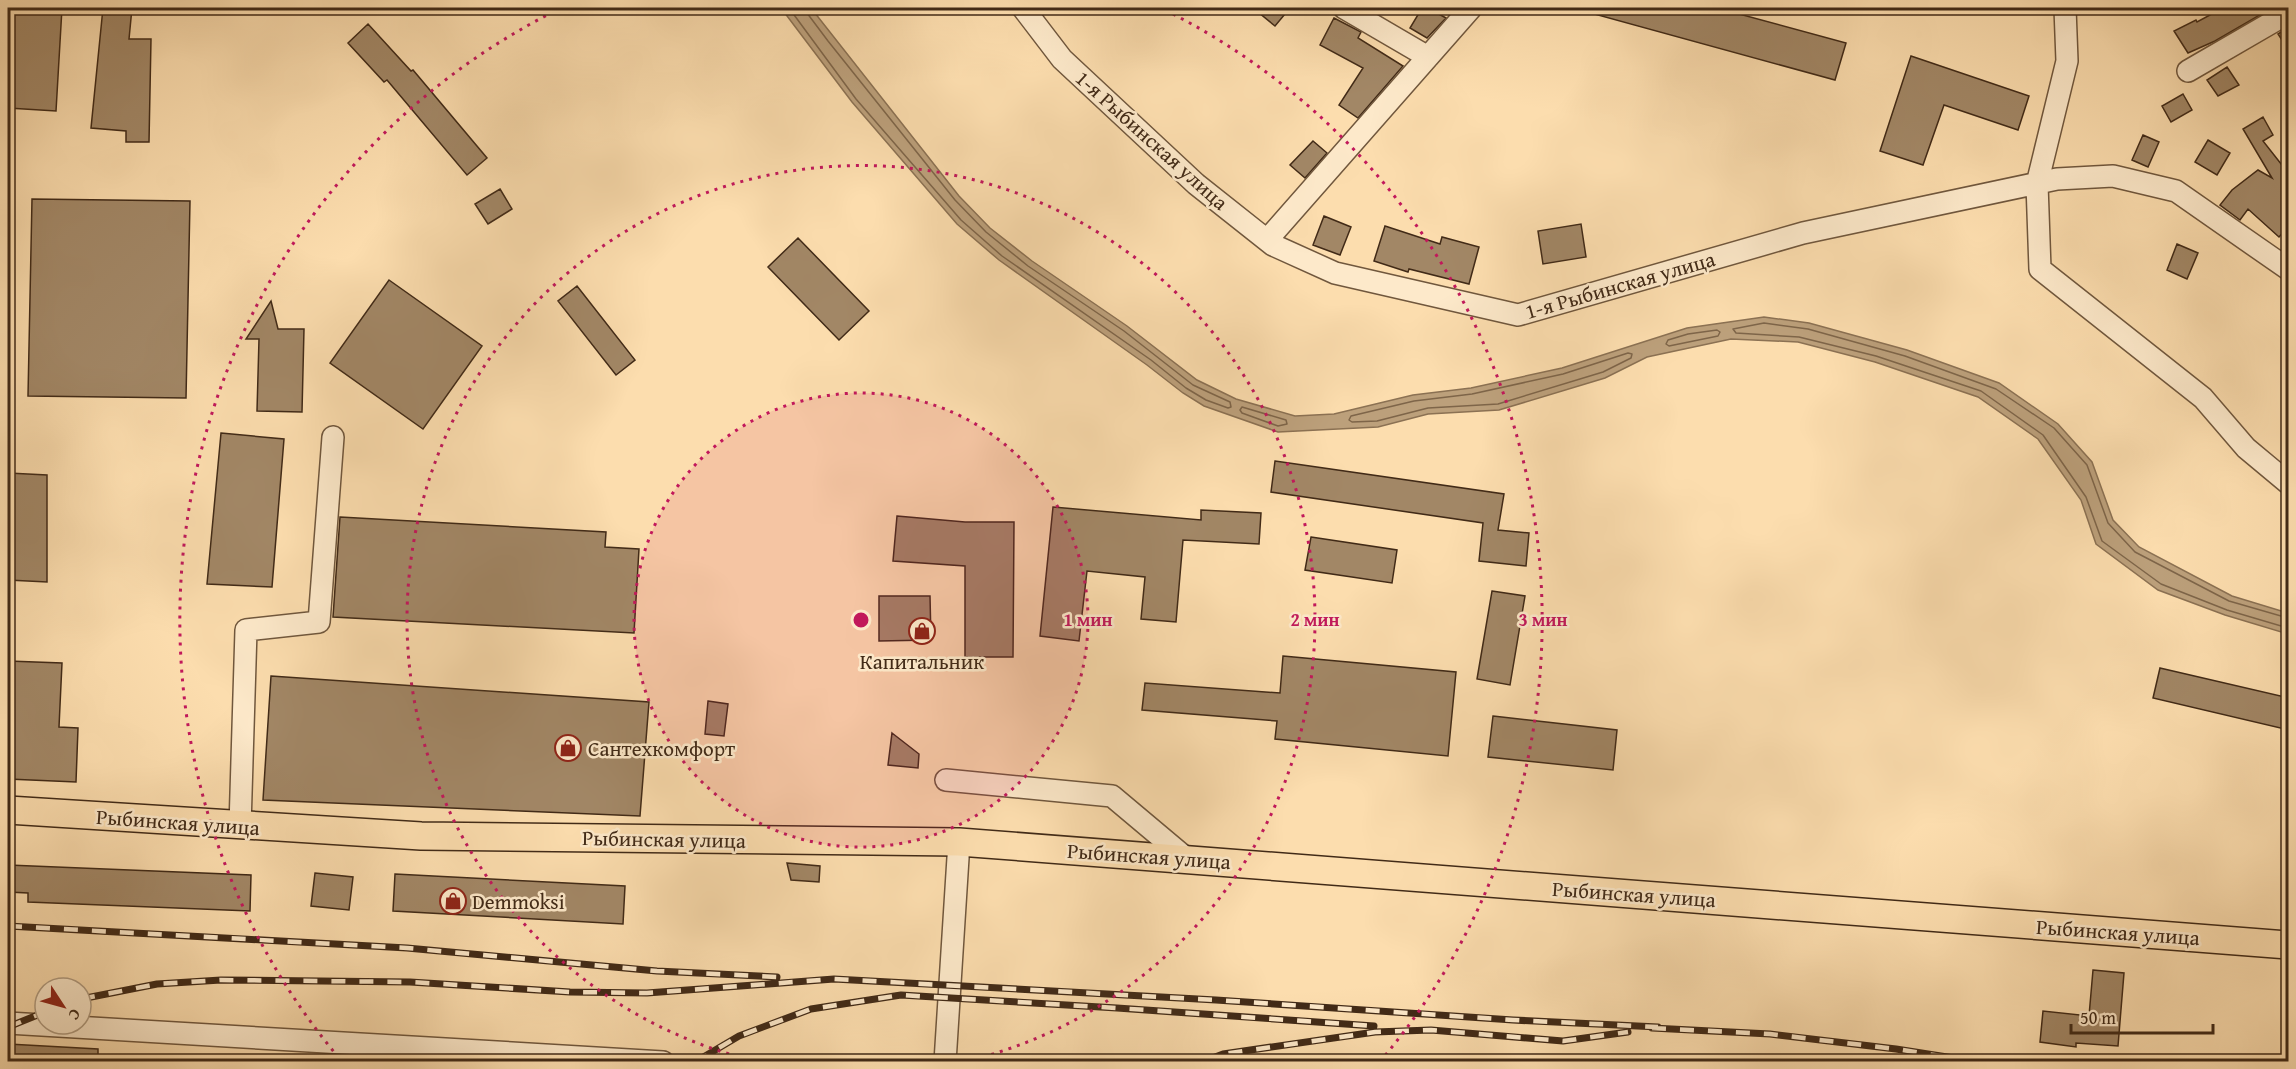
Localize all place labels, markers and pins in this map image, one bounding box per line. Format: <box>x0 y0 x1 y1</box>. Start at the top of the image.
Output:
centre of rings <box>851 610 871 630</box>
shop icon: Капитальник <box>907 616 937 646</box>
place label: Капитальник <box>860 646 984 677</box>
shop icon: Сантехкомфорт <box>553 733 583 763</box>
place label: Сантехкомфорт <box>588 733 735 764</box>
shop icon: Demmoksi <box>438 886 468 916</box>
place label: Demmoksi <box>472 886 565 917</box>

